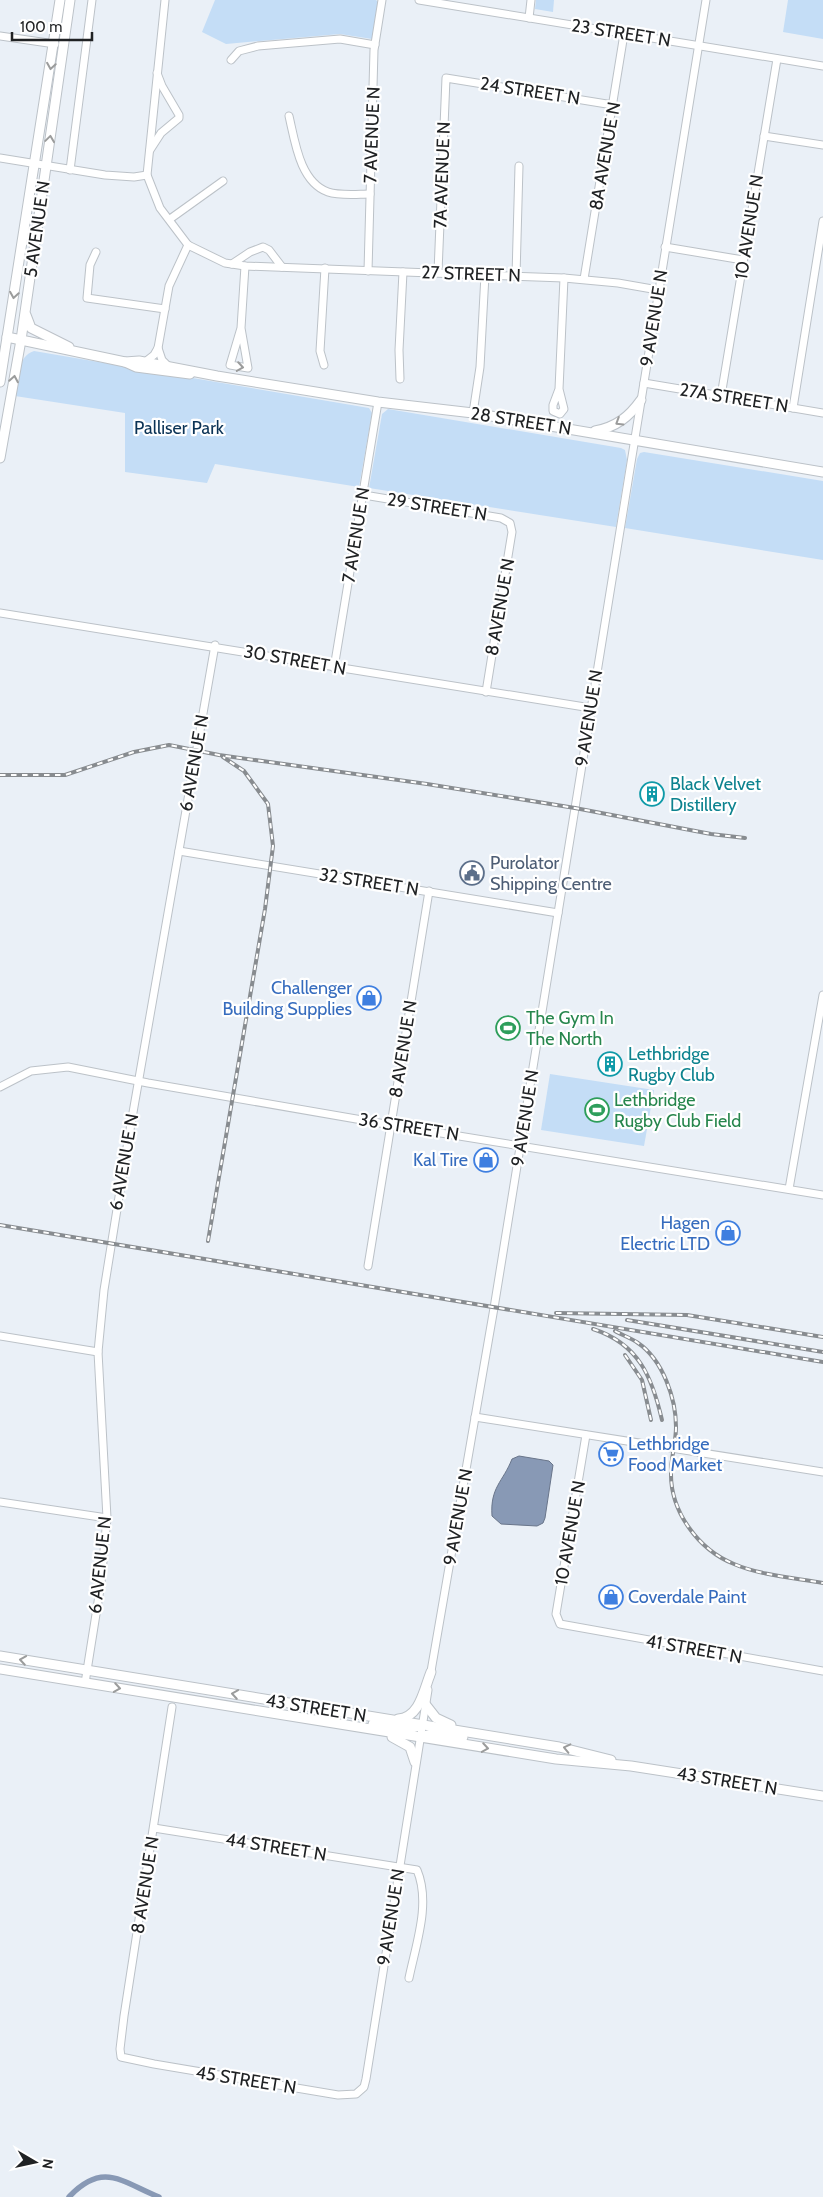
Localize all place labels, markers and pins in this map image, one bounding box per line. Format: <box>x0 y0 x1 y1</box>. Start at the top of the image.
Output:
place label: Black Velvet Distillery <box>670 773 761 816</box>
building icon: Black Velvet Distillery <box>639 781 665 807</box>
place label: Purolator Shipping Centre <box>490 852 612 895</box>
public building icon: Purolator Shipping Centre <box>459 860 485 886</box>
place label: Challenger Building Supplies <box>222 977 352 1020</box>
shop icon: Challenger Building Supplies <box>356 985 382 1011</box>
place label: The Gym In The North <box>526 1007 614 1050</box>
sports icon: The Gym In The North <box>495 1015 521 1041</box>
place label: Lethbridge Rugby Club <box>628 1043 715 1086</box>
building icon: Lethbridge Rugby Club <box>597 1051 623 1077</box>
place label: Lethbridge Rugby Club Field <box>614 1089 741 1132</box>
sports icon: Lethbridge Rugby Club Field <box>584 1097 610 1123</box>
shop icon: Kal Tire <box>473 1147 499 1173</box>
place label: Kal Tire <box>413 1149 468 1171</box>
place label: Hagen Electric LTD <box>620 1212 710 1255</box>
shop icon: Hagen Electric LTD <box>715 1220 741 1246</box>
place label: Lethbridge Food Market <box>628 1433 722 1476</box>
supermarket icon: Lethbridge Food Market <box>598 1441 624 1467</box>
shop icon: Coverdale Paint <box>598 1584 624 1610</box>
place label: Coverdale Paint <box>628 1586 746 1608</box>

